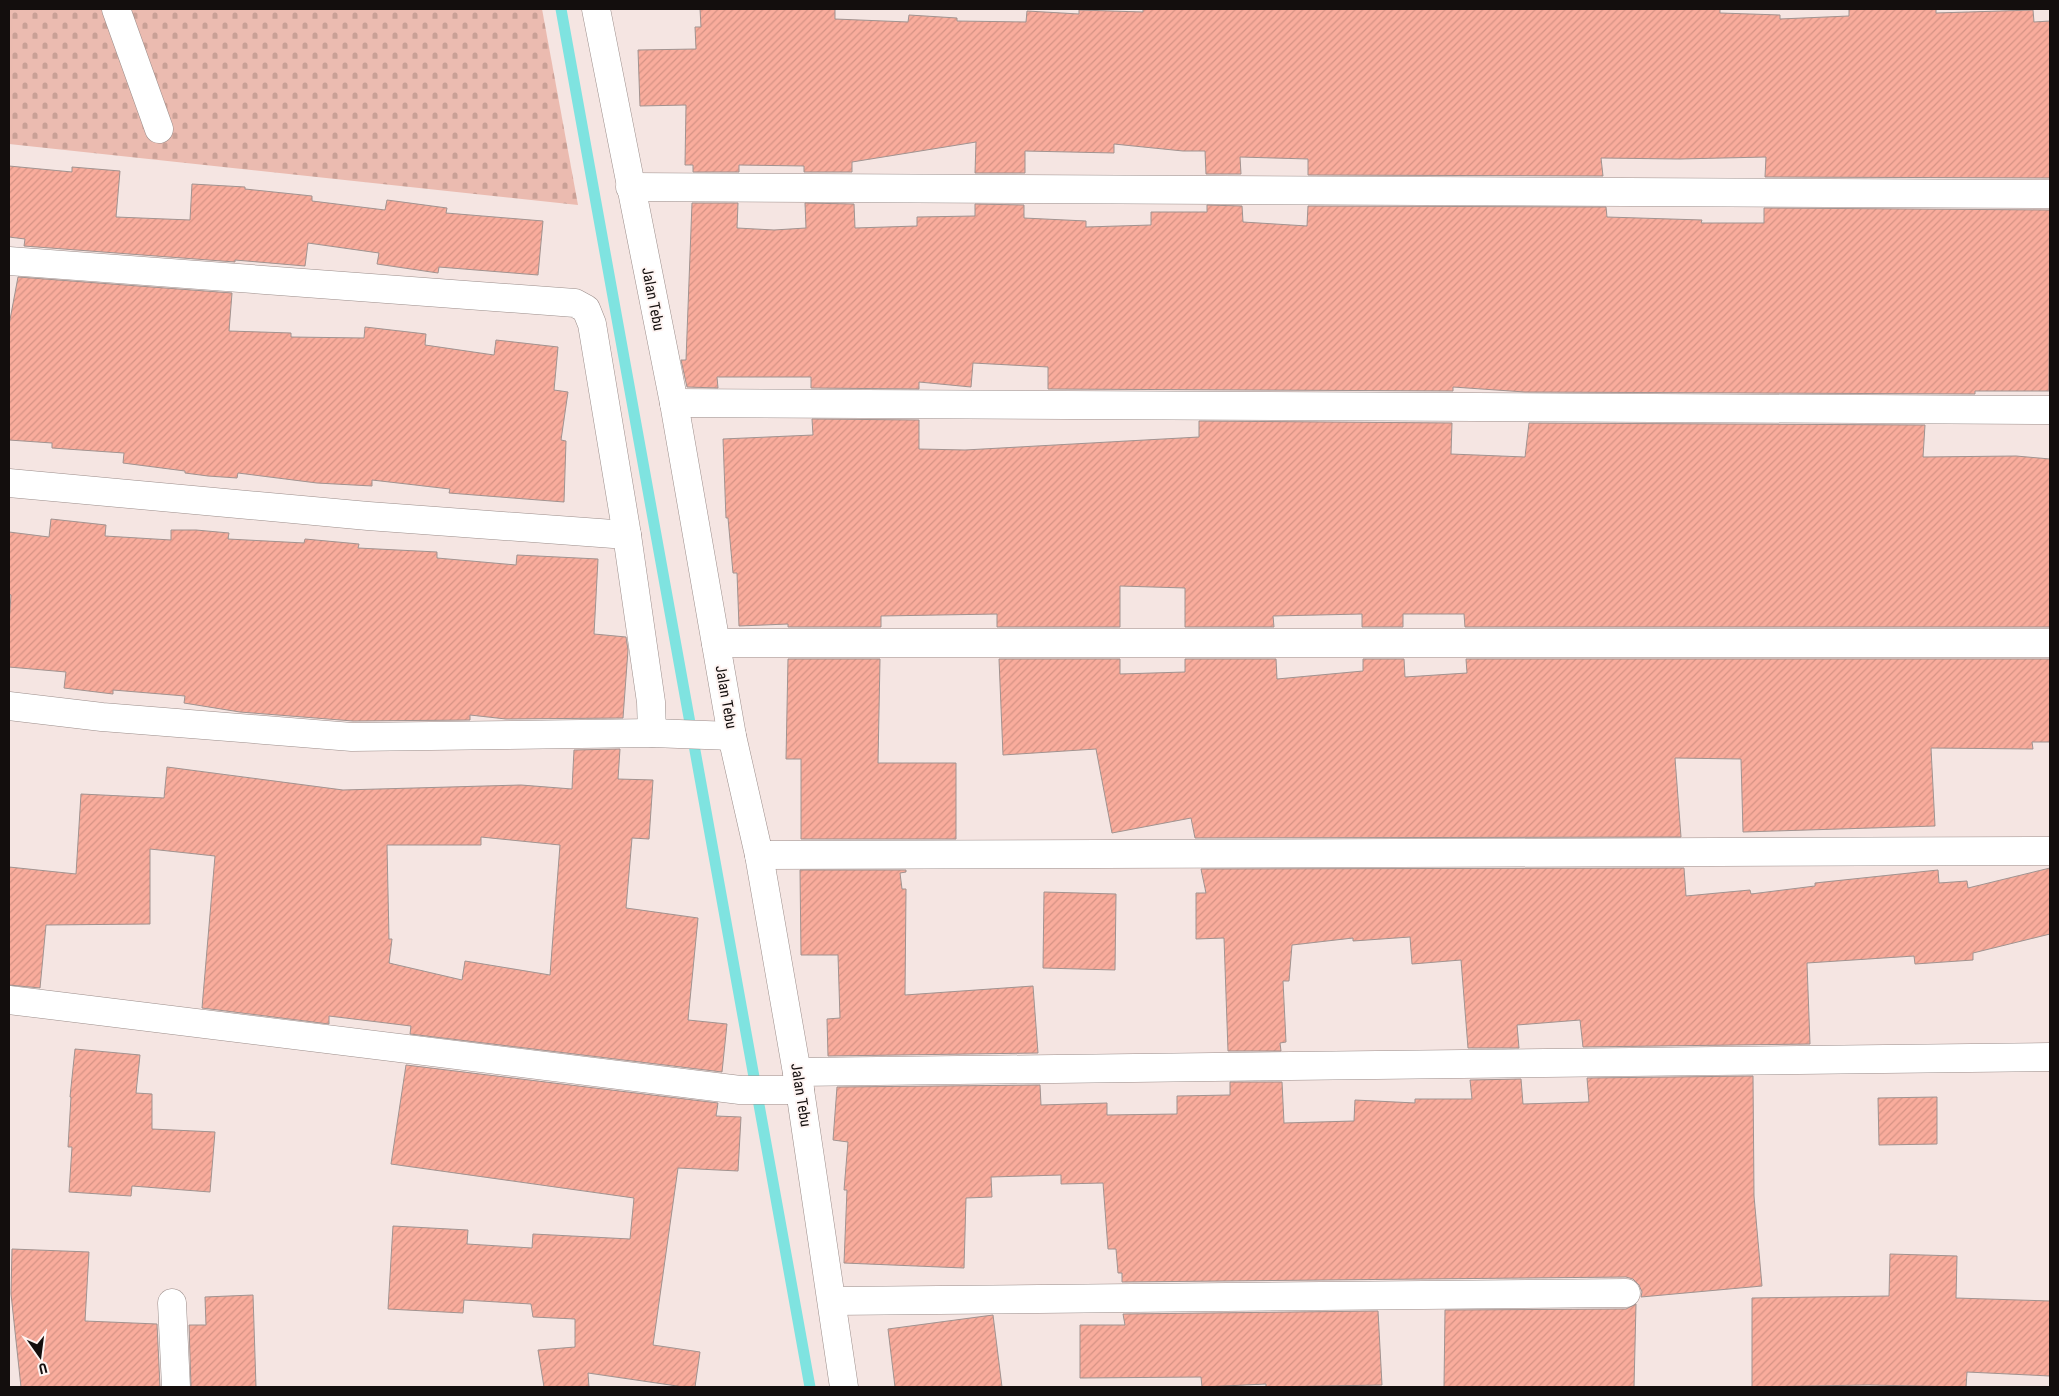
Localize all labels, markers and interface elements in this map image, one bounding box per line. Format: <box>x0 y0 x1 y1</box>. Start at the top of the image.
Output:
street label: Jalan Tebu <box>638 266 668 332</box>
street label: Jalan Tebu <box>712 664 740 730</box>
street label: Jalan Tebu <box>787 1062 815 1128</box>
north arrow <box>15 1331 65 1381</box>
text: U <box>37 1360 49 1377</box>

